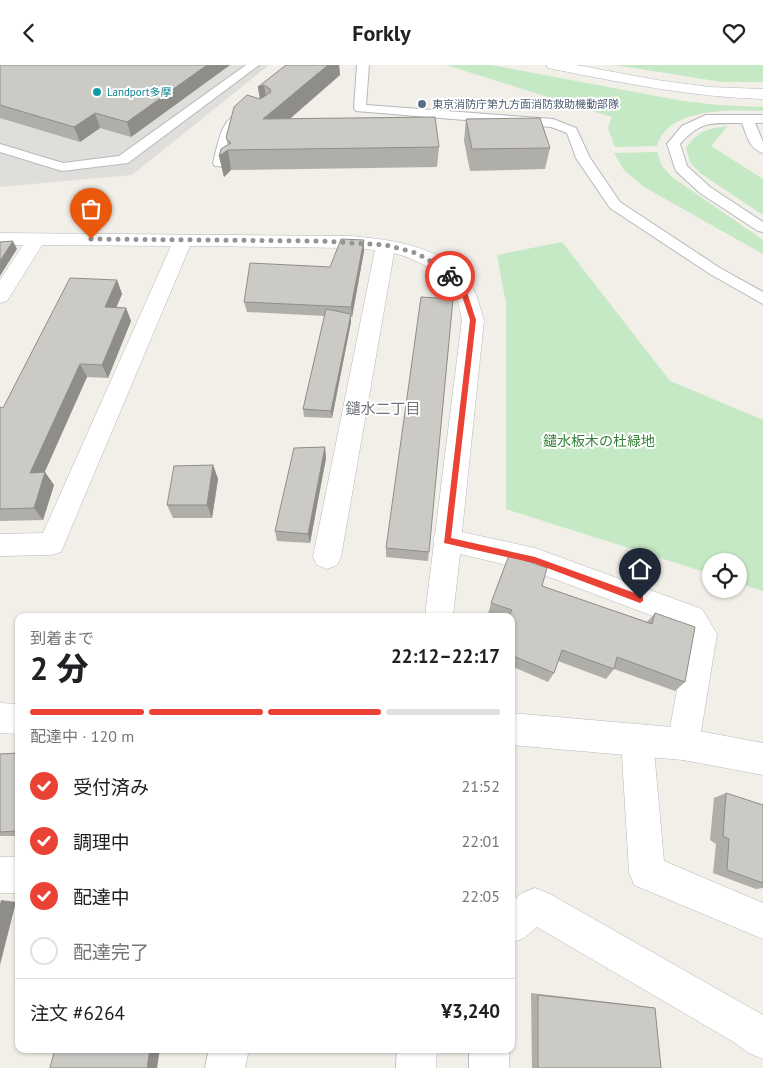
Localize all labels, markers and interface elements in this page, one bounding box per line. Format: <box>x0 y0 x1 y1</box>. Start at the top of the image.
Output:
icon: back <box>15 19 43 47</box>
text: Forkly <box>352 19 411 47</box>
icon: heart <box>720 19 748 47</box>
place label: Landport多摩 <box>107 85 172 99</box>
marker: Landport多摩 <box>91 86 103 98</box>
place label: 東京消防庁第九方面消防救助機動部隊 <box>432 97 619 111</box>
marker: 東京消防庁第九方面消防救助機動部隊 <box>416 98 428 110</box>
pin <box>70 188 112 239</box>
icon: bag <box>77 195 105 223</box>
courier <box>425 251 475 301</box>
icon: bike <box>436 262 464 290</box>
district label: 鑓水二丁目 <box>345 399 421 418</box>
park label: 鑓水板木の杜緑地 <box>543 432 655 450</box>
pin <box>619 548 661 599</box>
map controls <box>702 553 747 598</box>
button: locate <box>702 553 747 598</box>
icon: home <box>626 555 654 583</box>
text: 到着まで <box>30 628 94 648</box>
text: 22:12–22:17 <box>391 644 500 668</box>
text: 2 分 <box>30 647 88 689</box>
text: 配達中 · 120 m <box>30 726 134 746</box>
icon: check <box>30 772 58 800</box>
text: 受付済み <box>73 775 149 799</box>
text: 21:52 <box>462 776 500 796</box>
icon: check <box>30 827 58 855</box>
text: 調理中 <box>73 830 130 854</box>
text: 22:01 <box>462 831 500 851</box>
icon: check <box>30 882 58 910</box>
text: 配達中 <box>73 885 130 909</box>
text: 22:05 <box>462 886 500 906</box>
text: 配達完了 <box>73 940 149 964</box>
text: ¥3,240 <box>441 999 500 1023</box>
text: 注文 #6264 <box>30 1001 125 1025</box>

